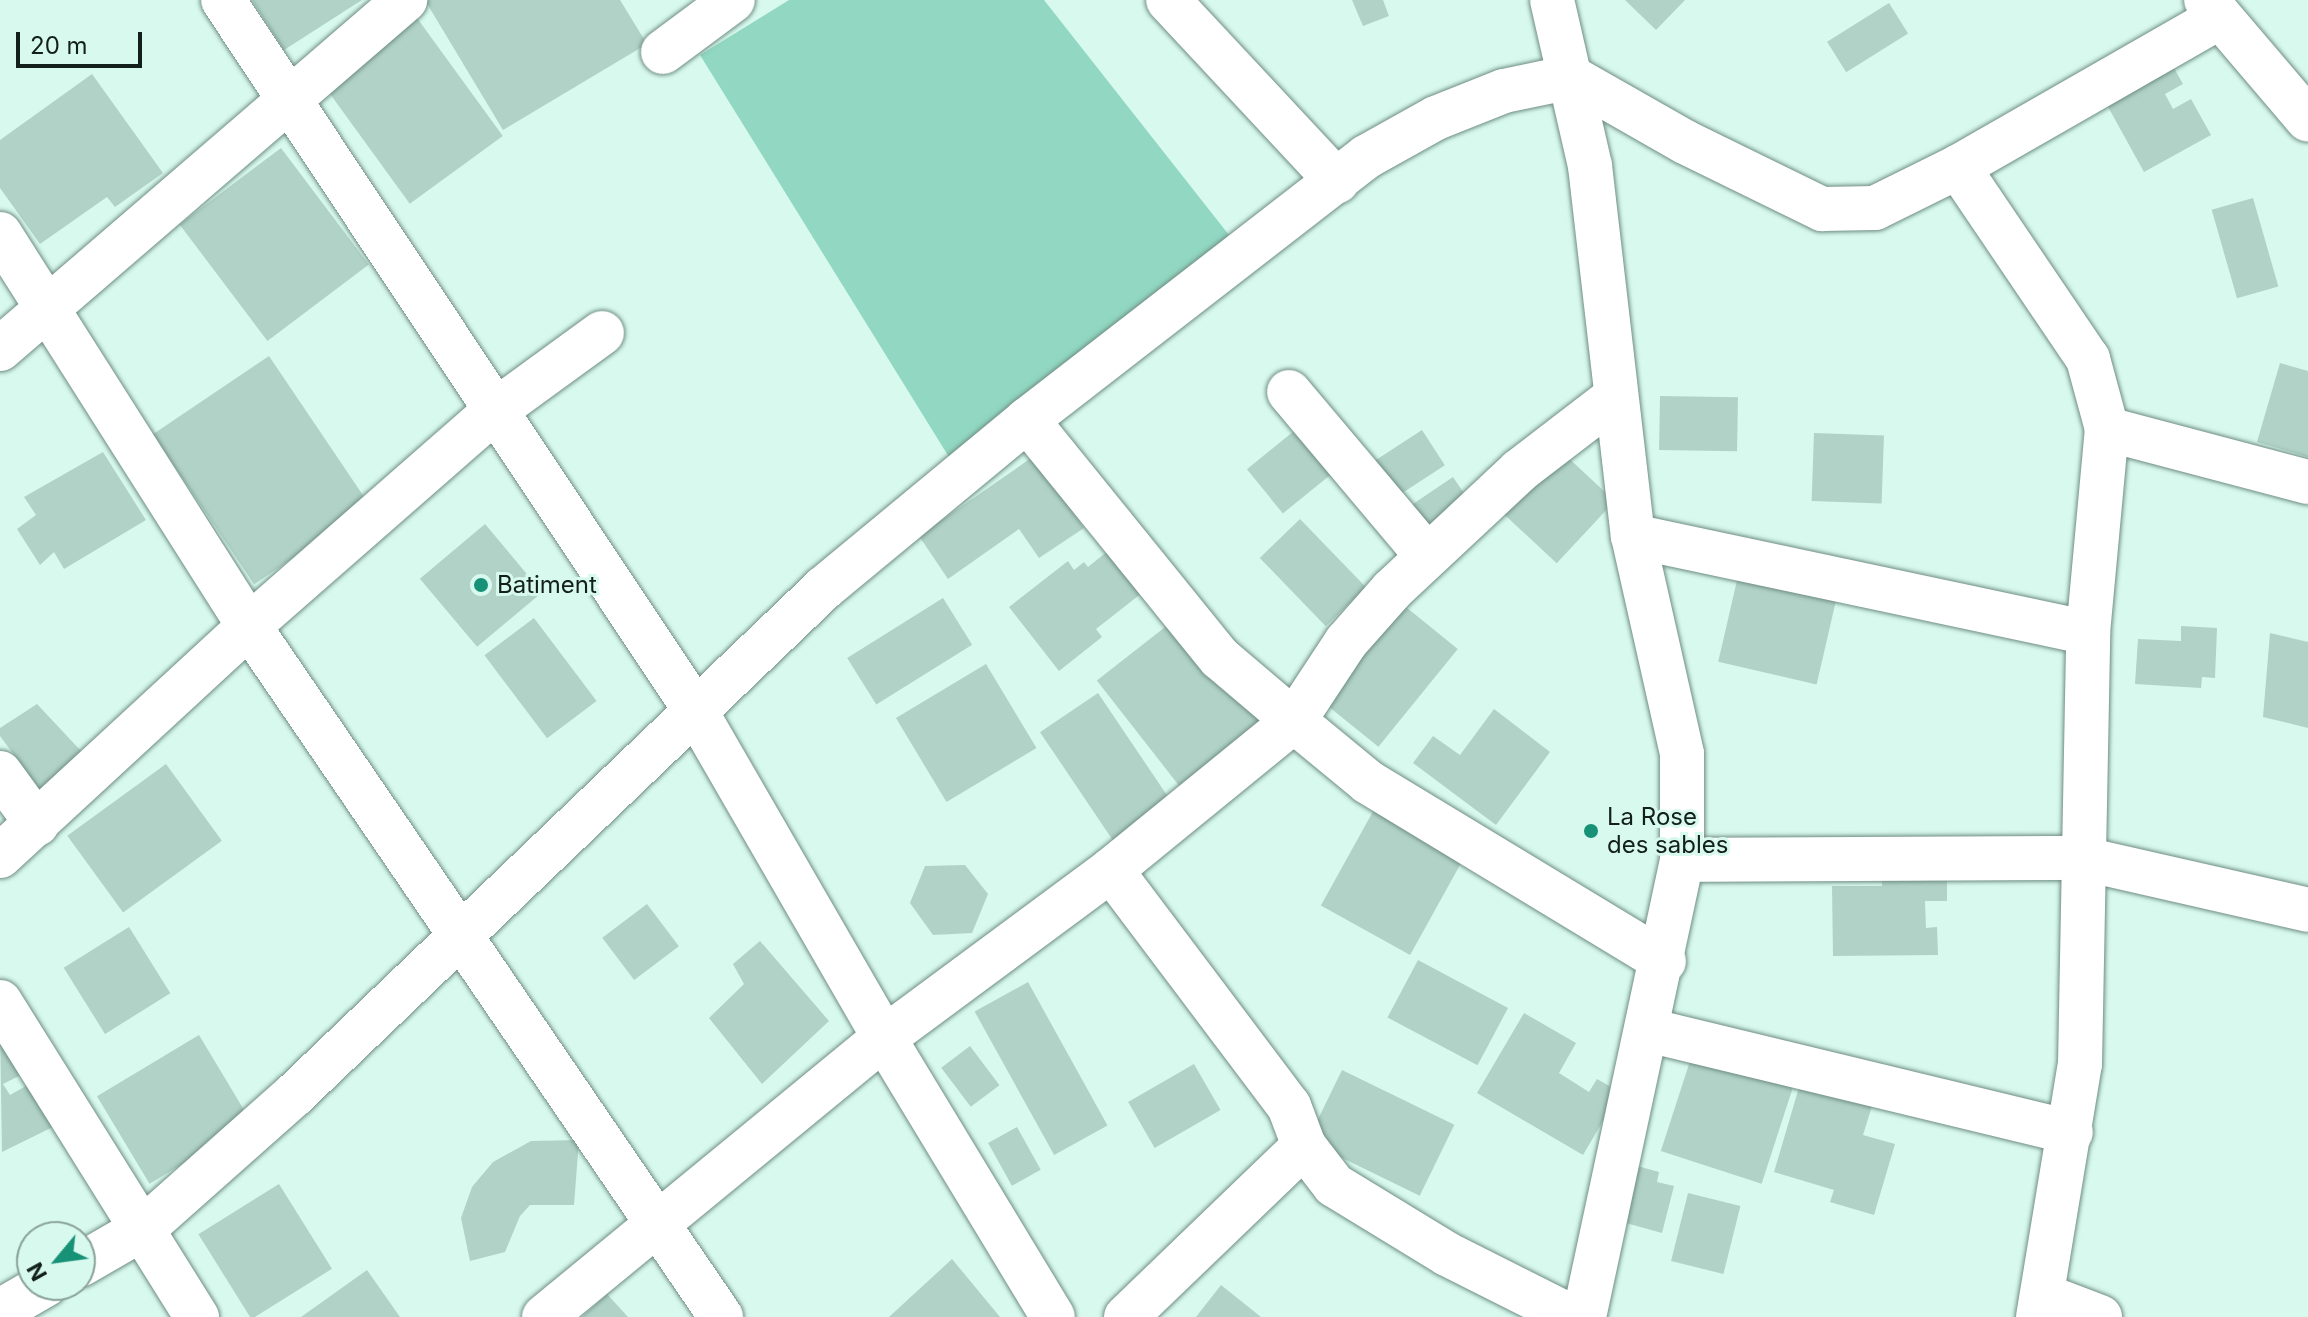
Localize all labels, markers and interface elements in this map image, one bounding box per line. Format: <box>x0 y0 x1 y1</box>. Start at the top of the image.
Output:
scale bar <box>20 16 146 66</box>
text: 20 m <box>30 31 88 60</box>
place label: Batiment <box>497 571 597 599</box>
marker: Batiment <box>472 576 490 594</box>
place label: La Rose des sables <box>1607 803 1728 859</box>
marker: La Rose des sables <box>1582 822 1600 840</box>
north arrow <box>16 1221 96 1301</box>
text: N <box>21 1258 52 1285</box>

